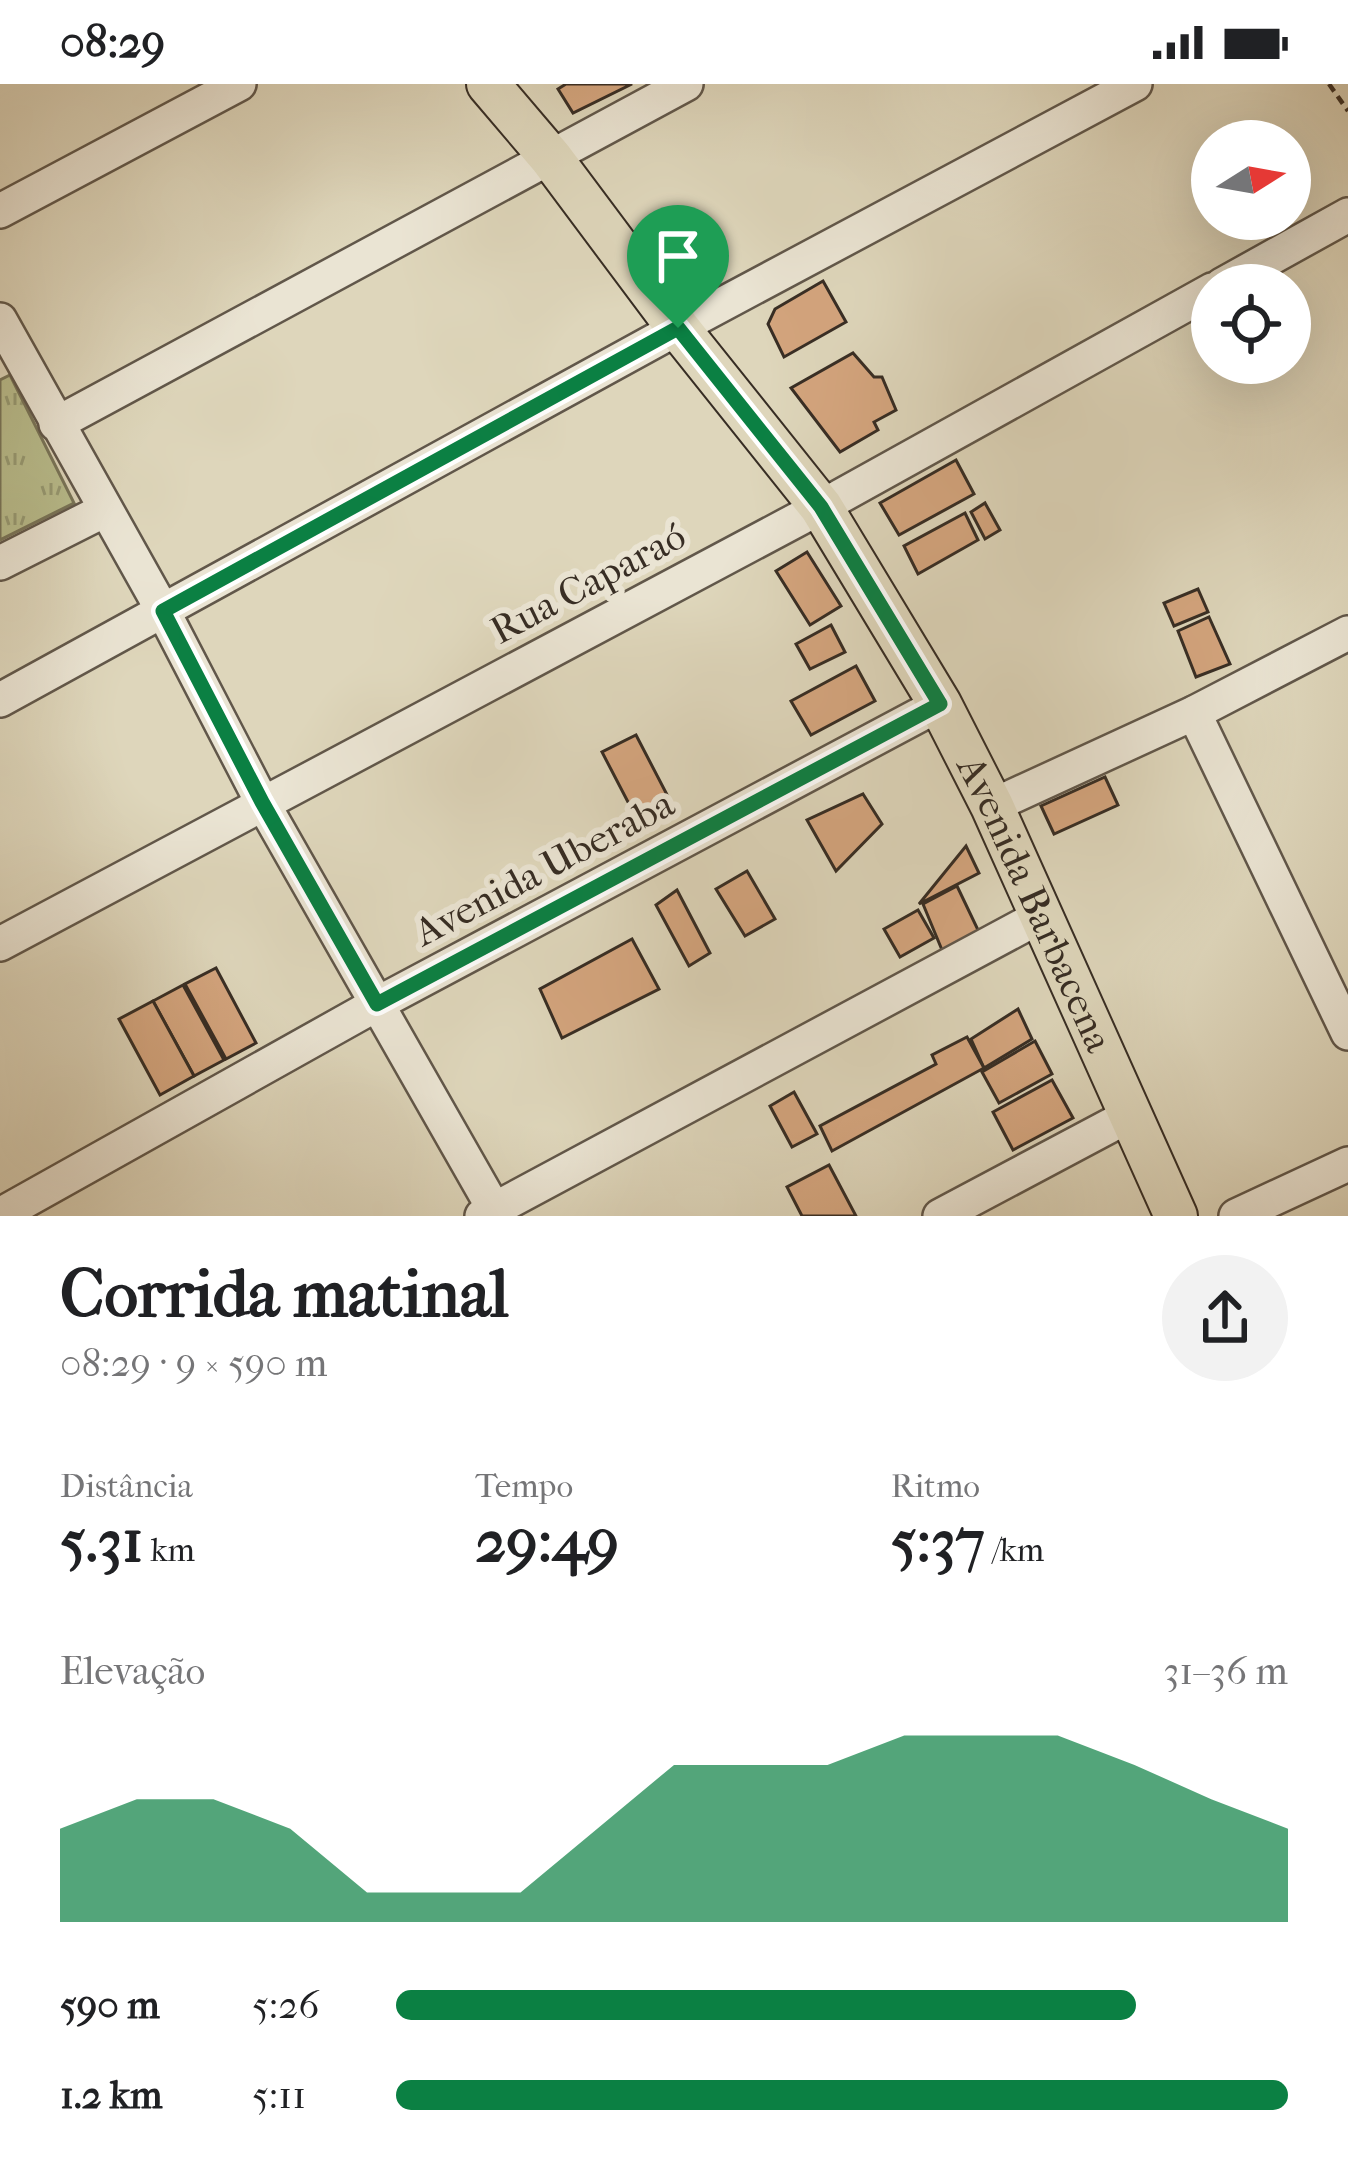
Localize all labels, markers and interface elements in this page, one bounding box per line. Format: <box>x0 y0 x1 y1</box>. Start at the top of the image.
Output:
text: 08:29 <box>60 16 165 69</box>
north arrow <box>1191 120 1311 240</box>
map controls <box>1191 120 1311 384</box>
pin <box>627 205 729 328</box>
icon: arrive <box>645 223 711 289</box>
button: locate <box>1191 264 1311 384</box>
street label: Rua Caparaó <box>483 512 693 654</box>
street label: Avenida Barbacena <box>947 747 1123 1060</box>
street label: Avenida Uberaba <box>405 780 682 957</box>
button: share <box>1162 1255 1288 1381</box>
text: Corrida matinal <box>60 1256 509 1333</box>
text: 08:29 · 9 × 590 m <box>60 1340 328 1386</box>
text: Distância <box>60 1467 193 1506</box>
text: Tempo <box>475 1467 573 1506</box>
text: Ritmo <box>891 1467 980 1506</box>
text: 5.31 <box>60 1506 144 1577</box>
text: 29:49 <box>475 1506 619 1577</box>
text: 5:37 <box>891 1506 985 1577</box>
text: km <box>144 1531 195 1570</box>
text: /km <box>985 1531 1044 1570</box>
text: Elevação <box>60 1648 205 1694</box>
text: 31–36 m <box>1163 1648 1288 1694</box>
text: 590 m <box>60 1982 160 2028</box>
text: 5:26 <box>252 1982 319 2028</box>
text: 1.2 km <box>60 2072 162 2118</box>
text: 5:11 <box>252 2072 306 2118</box>

